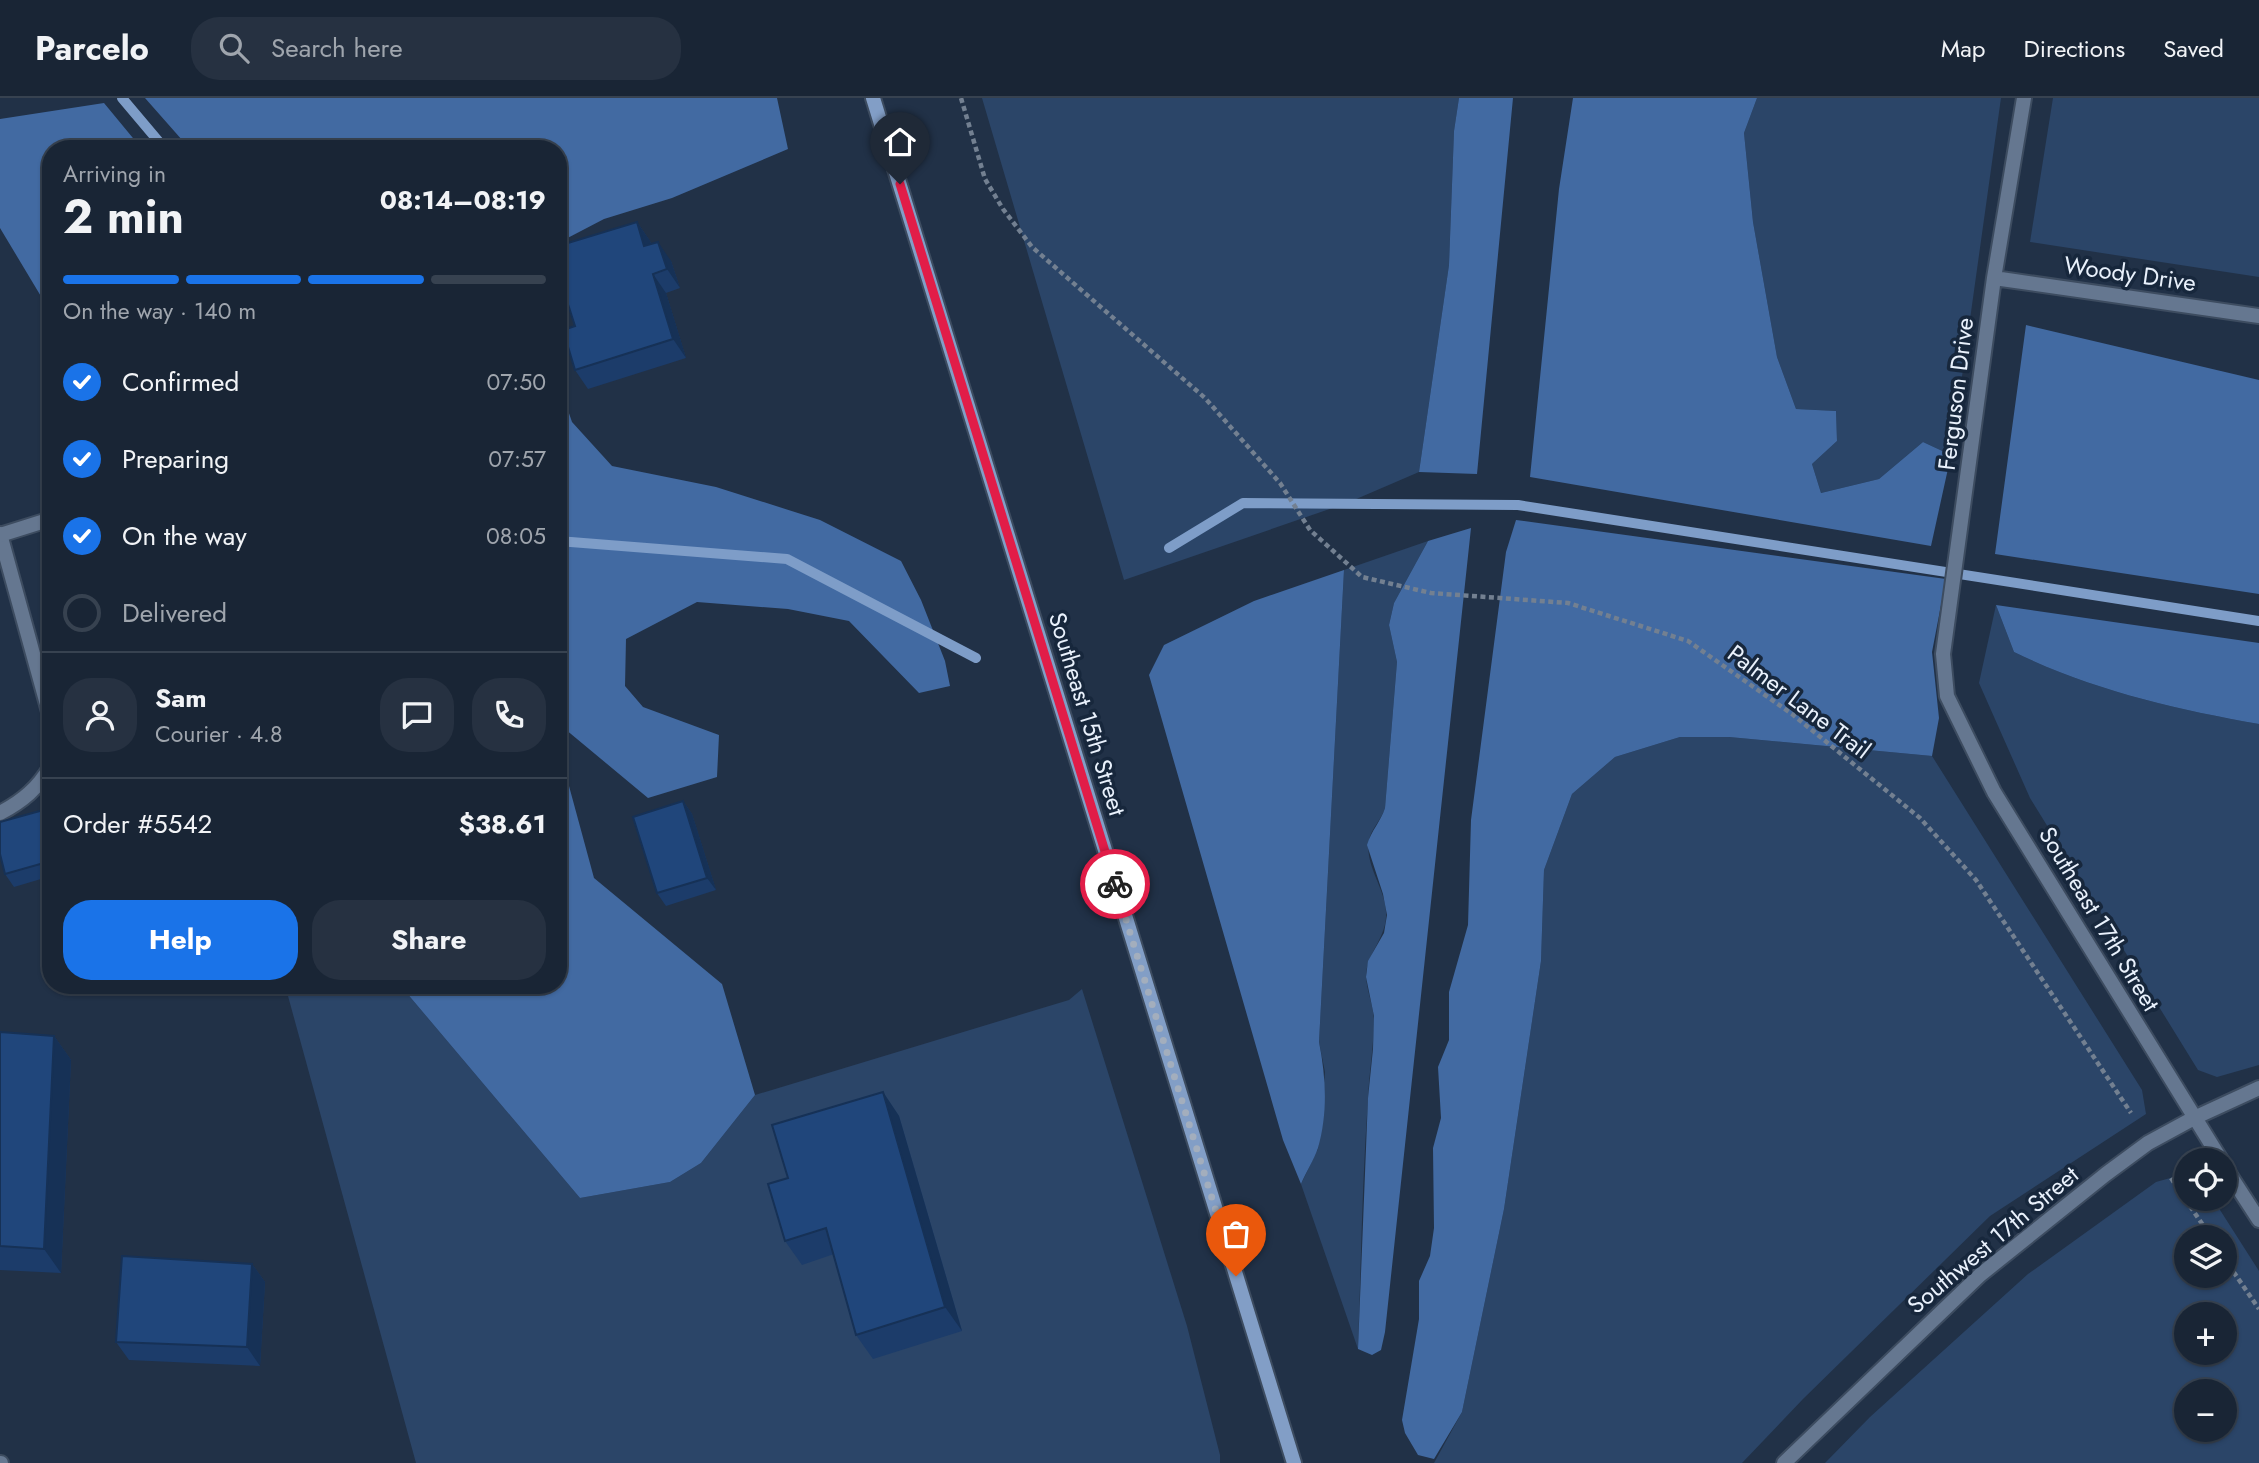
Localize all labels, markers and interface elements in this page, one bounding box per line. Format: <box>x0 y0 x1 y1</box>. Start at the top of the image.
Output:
search box <box>191 17 681 80</box>
text: Parcelo <box>35 25 149 72</box>
icon: search <box>215 29 253 67</box>
text: Search here <box>271 29 403 67</box>
text: Map <box>1941 31 1986 66</box>
text: Directions <box>2024 31 2125 66</box>
text: Saved <box>2163 31 2224 66</box>
pin <box>870 112 930 184</box>
icon: home <box>881 123 919 161</box>
text: Arriving in <box>63 157 166 191</box>
text: 08:14–08:19 <box>380 181 546 219</box>
text: 2 min <box>63 184 184 250</box>
street label: Woody Drive <box>2062 247 2198 300</box>
text: On the way · 140 m <box>63 294 256 328</box>
street label: Ferguson Drive <box>1929 316 1982 472</box>
icon: check <box>63 363 101 401</box>
text: Confirmed <box>122 363 239 401</box>
text: 07:50 <box>486 365 546 399</box>
icon: check <box>63 440 101 478</box>
text: Preparing <box>122 440 229 478</box>
text: 07:57 <box>488 442 546 476</box>
icon: check <box>63 517 101 555</box>
text: On the way <box>122 517 247 555</box>
text: 08:05 <box>486 519 546 553</box>
text: Delivered <box>122 594 227 632</box>
street label: Southeast 15th Street <box>1040 608 1135 820</box>
street label: Palmer Lane Trail <box>1720 636 1878 767</box>
button: person <box>63 678 137 752</box>
button: chat <box>380 678 454 752</box>
button: phone <box>472 678 546 752</box>
text: Sam <box>155 679 207 717</box>
text: Courier · 4.8 <box>155 717 283 751</box>
text: Order #5542 <box>63 805 212 843</box>
text: $38.61 <box>459 805 546 843</box>
street label: Southeast 17th Street <box>2030 820 2169 1018</box>
courier <box>1080 849 1150 919</box>
icon: bike <box>1096 865 1134 903</box>
button: Help <box>63 900 298 980</box>
button: Share <box>312 900 546 980</box>
map controls <box>2174 1148 2237 1442</box>
button: locate <box>2174 1148 2237 1211</box>
street label: Southwest 17th Street <box>1899 1157 2086 1322</box>
pin <box>1206 1204 1266 1276</box>
icon: bag <box>1217 1215 1255 1253</box>
button: layers <box>2174 1225 2237 1288</box>
button: + <box>2174 1302 2237 1365</box>
button: − <box>2174 1379 2237 1442</box>

